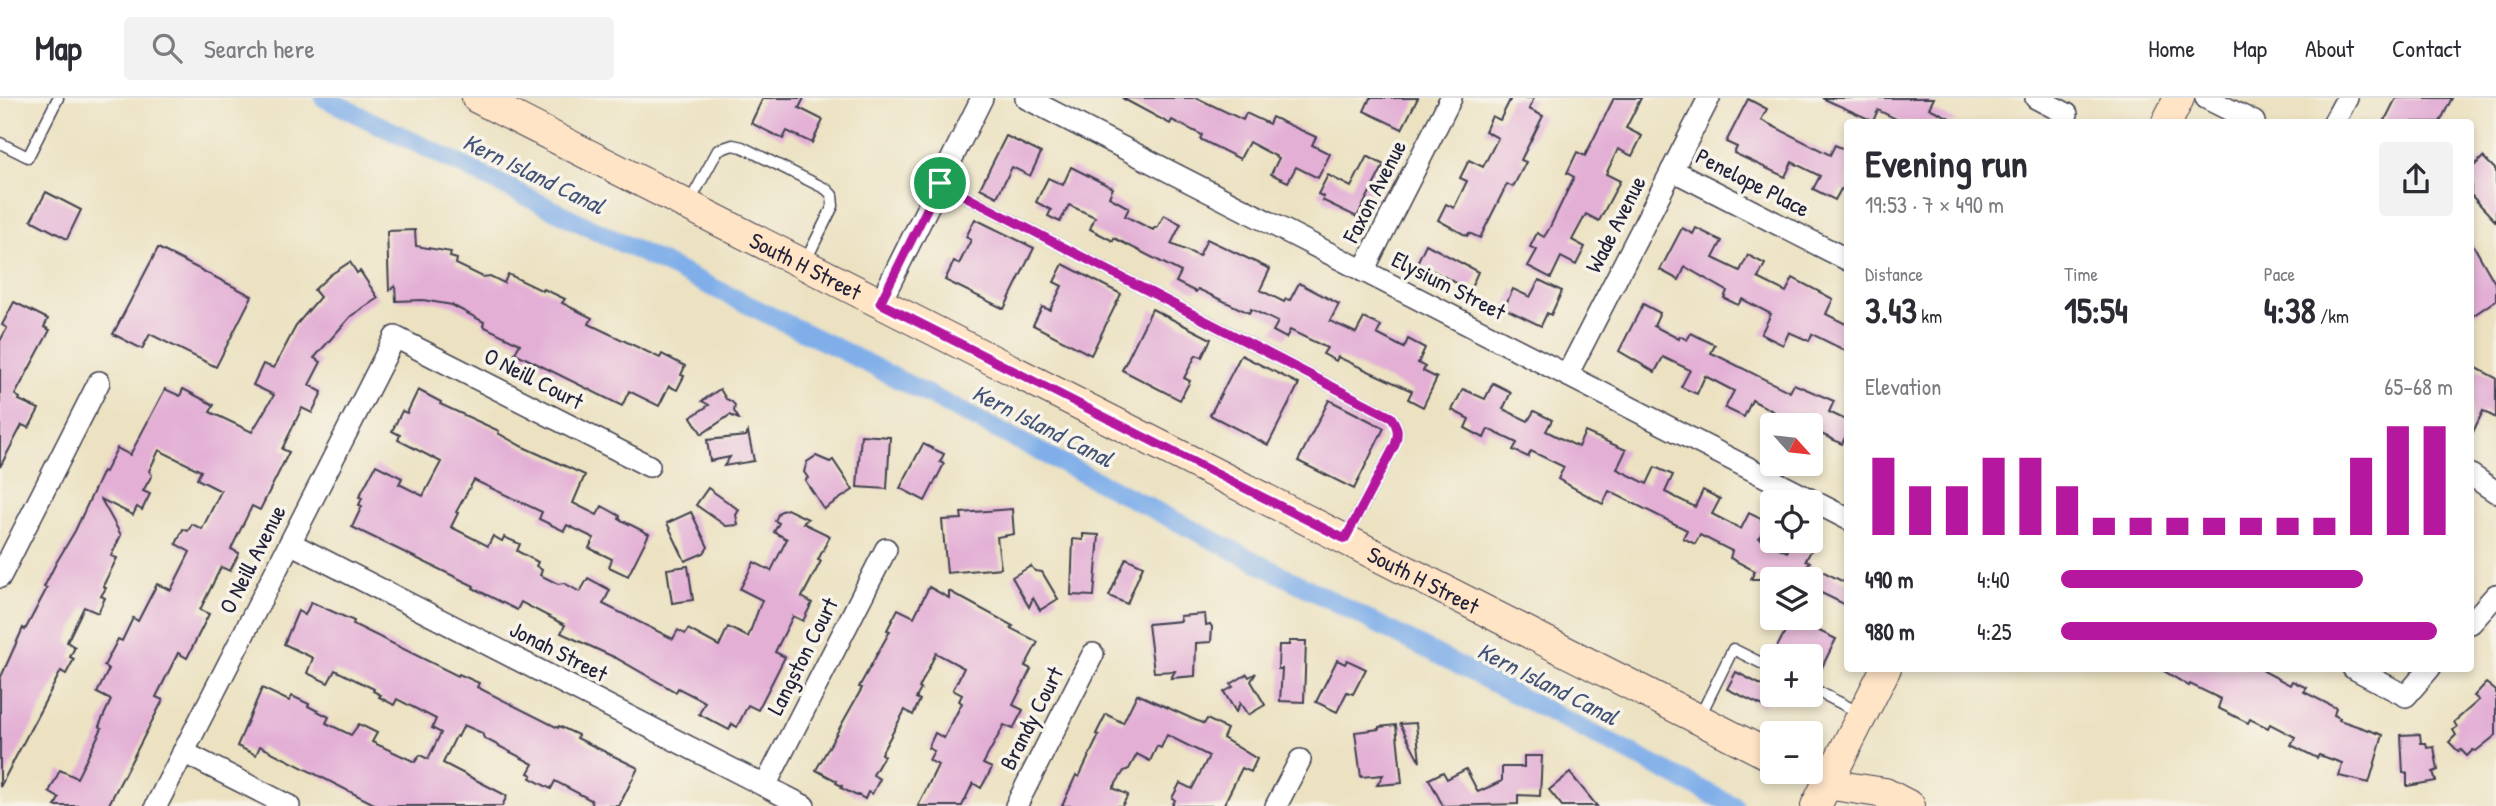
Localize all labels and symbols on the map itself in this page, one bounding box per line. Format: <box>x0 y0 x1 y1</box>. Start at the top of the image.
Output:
water label: Kern Island Canal <box>458 125 611 222</box>
street label: Faxon Avenue <box>1334 134 1413 248</box>
street label: Penelope Place <box>1691 140 1815 224</box>
pin <box>910 153 970 213</box>
street label: Wade Avenue <box>1577 170 1653 278</box>
street label: South H Street <box>745 224 868 307</box>
street label: Elysium Street <box>1387 243 1512 327</box>
street label: O Neill Court <box>479 340 590 417</box>
water label: Kern Island Canal <box>967 376 1120 475</box>
north arrow <box>1760 413 1824 476</box>
street label: O Neill Avenue <box>211 499 293 619</box>
street label: South H Street <box>1362 538 1486 621</box>
street label: Langston Court <box>759 591 845 720</box>
street label: Jonah Street <box>505 613 614 689</box>
water label: Kern Island Canal <box>1472 634 1625 733</box>
street label: Brandy Court <box>992 660 1071 775</box>

